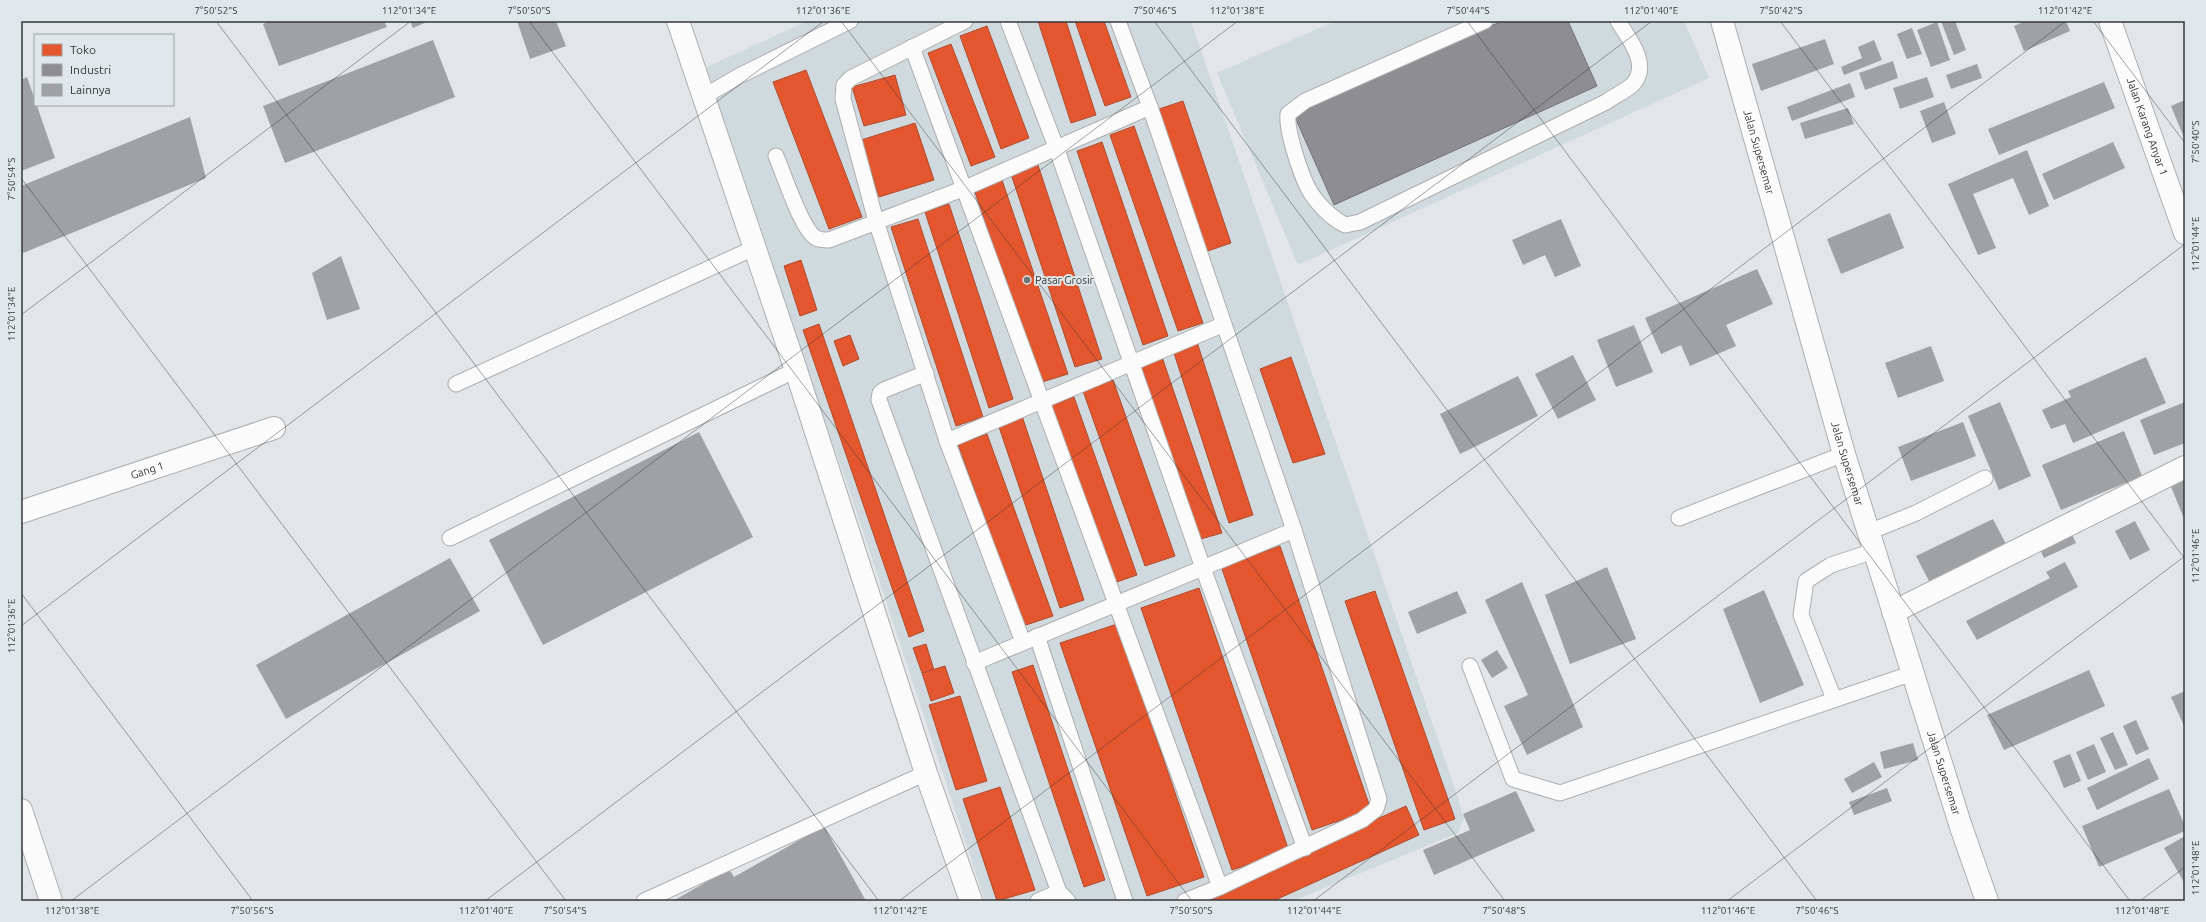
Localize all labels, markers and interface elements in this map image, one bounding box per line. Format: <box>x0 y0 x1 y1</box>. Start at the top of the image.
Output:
text: 7°50'52"S <box>194 5 238 16</box>
text: 112°01'34"E <box>382 5 437 16</box>
text: 7°50'50"S <box>507 5 551 16</box>
text: 112°01'36"E <box>796 5 851 16</box>
text: 7°50'46"S <box>1133 5 1177 16</box>
text: 112°01'38"E <box>1210 5 1265 16</box>
text: 7°50'44"S <box>1446 5 1490 16</box>
text: 112°01'40"E <box>1624 5 1679 16</box>
text: 7°50'42"S <box>1759 5 1803 16</box>
text: 112°01'42"E <box>2038 5 2093 16</box>
legend <box>34 34 174 106</box>
text: Toko <box>70 43 96 56</box>
text: Industri <box>70 63 111 76</box>
street label: Jalan Karang Anyar 1 <box>2125 76 2170 177</box>
text: Lainnya <box>70 83 111 96</box>
street label: Jalan Supersemar <box>1741 108 1777 196</box>
text: 7°50'40"S <box>2190 120 2201 164</box>
text: 7°50'54"S <box>6 157 17 201</box>
text: 112°01'44"E <box>2190 216 2201 271</box>
place label: Pasar Grosir <box>1035 274 1095 286</box>
marker: Pasar Grosir <box>1022 275 1032 285</box>
text: 112°01'34"E <box>6 286 17 341</box>
street label: Jalan Supersemar <box>1829 420 1866 508</box>
street label: Gang 1 <box>129 459 165 481</box>
text: 112°01'46"E <box>2190 528 2201 583</box>
text: 112°01'36"E <box>6 598 17 653</box>
street label: Jalan Supersemar <box>1925 729 1963 817</box>
text: 112°01'48"E <box>2190 840 2201 895</box>
text: 112°01'38"E <box>45 905 100 916</box>
text: 7°50'56"S <box>230 905 274 916</box>
text: 112°01'40"E <box>459 905 514 916</box>
text: 7°50'54"S <box>543 905 587 916</box>
text: 112°01'42"E <box>873 905 928 916</box>
text: 7°50'50"S <box>1169 905 1213 916</box>
text: 112°01'44"E <box>1287 905 1342 916</box>
text: 7°50'48"S <box>1482 905 1526 916</box>
text: 112°01'46"E <box>1701 905 1756 916</box>
text: 7°50'46"S <box>1795 905 1839 916</box>
text: 112°01'48"E <box>2115 905 2170 916</box>

